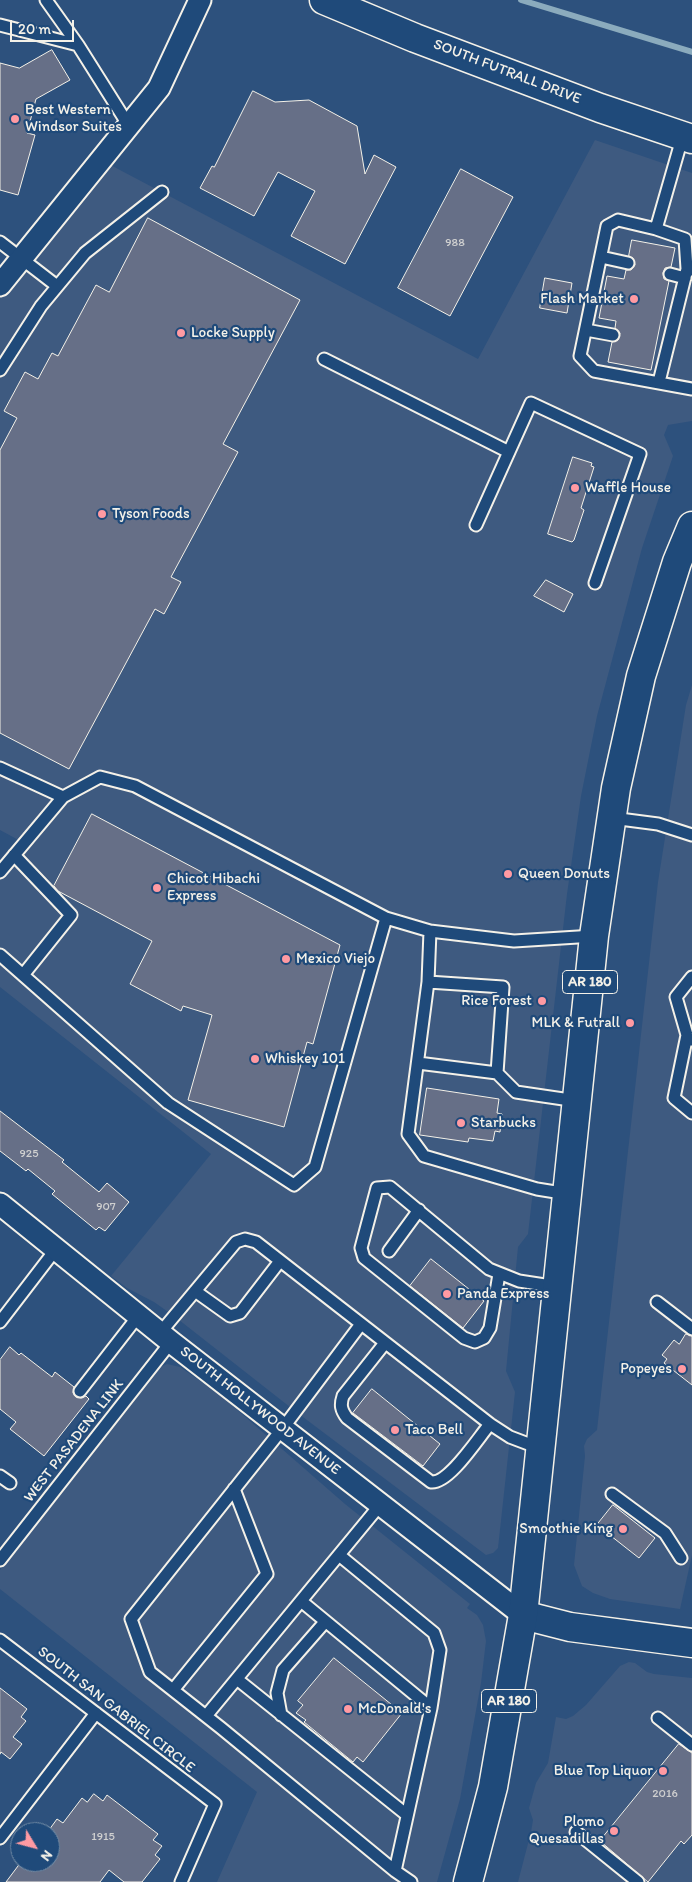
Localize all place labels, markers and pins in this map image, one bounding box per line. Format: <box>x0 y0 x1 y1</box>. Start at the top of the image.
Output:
place label: Best Western Windsor Suites <box>25 101 122 136</box>
marker: Best Western Windsor Suites <box>9 113 21 125</box>
place label: Flash Market <box>540 290 624 308</box>
marker: Flash Market <box>628 293 640 305</box>
place label: Locke Supply <box>191 324 275 342</box>
marker: Locke Supply <box>175 327 187 339</box>
place label: Waffle House <box>585 479 671 497</box>
marker: Waffle House <box>569 482 581 494</box>
place label: Tyson Foods <box>112 505 190 523</box>
marker: Tyson Foods <box>96 508 108 520</box>
place label: Queen Donuts <box>518 865 610 883</box>
marker: Queen Donuts <box>502 868 514 880</box>
place label: Chicot Hibachi Express <box>167 870 260 905</box>
marker: Chicot Hibachi Express <box>151 882 163 894</box>
place label: Mexico Viejo <box>296 950 375 968</box>
marker: Mexico Viejo <box>280 953 292 965</box>
place label: Rice Forest <box>461 992 532 1010</box>
marker: Rice Forest <box>536 995 548 1007</box>
place label: MLK & Futrall <box>532 1014 620 1032</box>
marker: MLK & Futrall <box>624 1017 636 1029</box>
place label: Whiskey 101 <box>265 1050 345 1068</box>
marker: Whiskey 101 <box>249 1053 261 1065</box>
place label: Starbucks <box>471 1114 536 1132</box>
marker: Starbucks <box>455 1117 467 1129</box>
place label: Panda Express <box>457 1285 550 1303</box>
marker: Panda Express <box>441 1288 453 1300</box>
place label: Popeyes <box>620 1360 672 1378</box>
marker: Popeyes <box>676 1363 688 1375</box>
place label: Taco Bell <box>405 1421 463 1439</box>
marker: Taco Bell <box>389 1424 401 1436</box>
place label: Smoothie King <box>519 1520 613 1538</box>
marker: Smoothie King <box>617 1523 629 1535</box>
place label: McDonald's <box>358 1700 431 1718</box>
marker: McDonald's <box>342 1703 354 1715</box>
place label: Blue Top Liquor <box>554 1762 653 1780</box>
marker: Blue Top Liquor <box>657 1765 669 1777</box>
place label: Plomo Quesadillas <box>529 1813 604 1848</box>
marker: Plomo Quesadillas <box>608 1825 620 1837</box>

